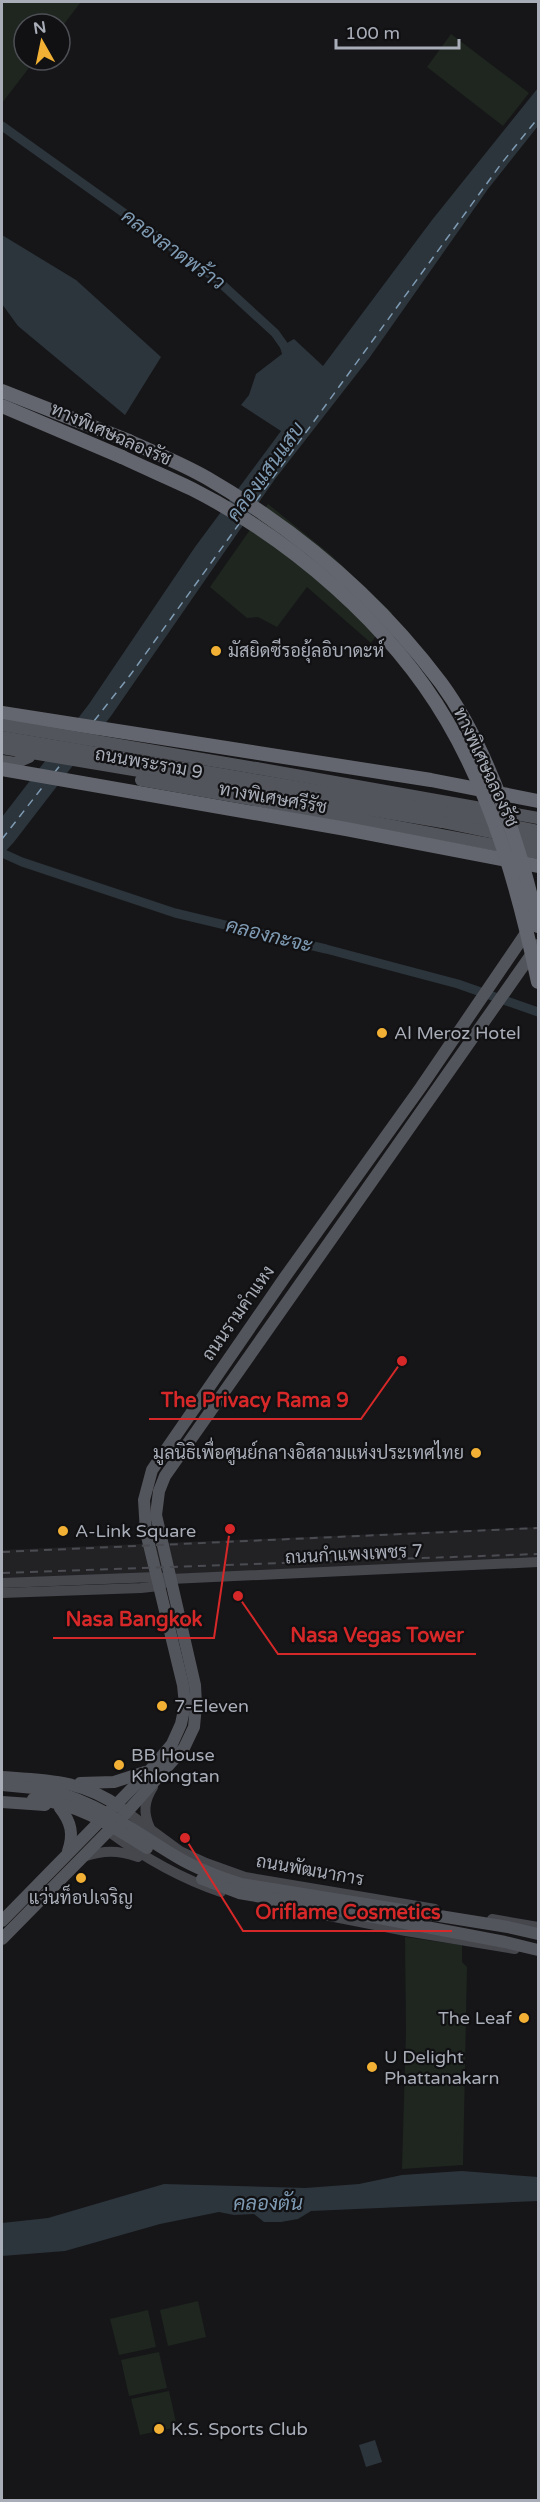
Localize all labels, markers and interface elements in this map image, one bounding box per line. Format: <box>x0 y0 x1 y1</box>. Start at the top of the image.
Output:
north arrow <box>12 12 72 72</box>
scale bar <box>336 12 459 50</box>
text: N <box>32 17 48 39</box>
text: 100 m <box>345 22 400 44</box>
water label: คลองลาดพร้าว <box>117 203 230 295</box>
street label: ทางพิเศษฉลองรัช <box>47 398 175 470</box>
water label: คลองแสนแสบ <box>222 418 310 526</box>
place label: มัสยิดซีรอยุ้ลอิบาดะห์ <box>228 638 384 663</box>
marker: มัสยิดซีรอยุ้ลอิบาดะห์ <box>209 644 223 658</box>
street label: ทางพิเศษฉลองรัช <box>449 704 523 830</box>
street label: ถนนพระราม 9 <box>93 743 205 783</box>
street label: ทางพิเศษศรีรัช <box>217 776 329 818</box>
water label: คลองกะจะ <box>223 914 315 958</box>
place label: Al Meroz Hotel <box>394 1022 521 1044</box>
marker: Al Meroz Hotel <box>375 1026 389 1040</box>
street label: ถนนรามคำแหง <box>197 1261 279 1365</box>
callout: The Privacy Rama 9 <box>149 1381 361 1419</box>
text: The Privacy Rama 9 <box>160 1389 349 1413</box>
place label: มูลนิธิเพื่อศูนย์กลางอิสลามแห่งประเทศไทย <box>153 1437 464 1466</box>
marker: มูลนิธิเพื่อศูนย์กลางอิสลามแห่งประเทศไทย <box>469 1446 483 1460</box>
place label: A-Link Square <box>75 1520 196 1542</box>
marker: A-Link Square <box>56 1524 70 1538</box>
street label: ถนนกำแพงเพชร 7 <box>284 1539 424 1569</box>
callout: Nasa Bangkok <box>53 1600 214 1638</box>
text: Nasa Bangkok <box>65 1608 203 1632</box>
callout: Nasa Vegas Tower <box>278 1616 476 1654</box>
text: Nasa Vegas Tower <box>290 1624 464 1648</box>
place label: 7-Eleven <box>174 1695 249 1717</box>
marker: 7-Eleven <box>155 1699 169 1713</box>
place label: BB House Khlongtan <box>131 1744 220 1787</box>
marker: BB House Khlongtan <box>112 1758 126 1772</box>
street label: ถนนพัฒนาการ <box>254 1850 366 1890</box>
marker: แว่นท็อปเจริญ <box>74 1871 88 1885</box>
place label: แว่นท็อปเจริญ <box>29 1884 133 1909</box>
callout: Oriflame Cosmetics <box>243 1893 452 1931</box>
text: Oriflame Cosmetics <box>255 1901 441 1925</box>
place label: The Leaf <box>438 2007 512 2029</box>
marker: The Leaf <box>517 2011 531 2025</box>
place label: U Delight Phattanakarn <box>384 2046 499 2089</box>
marker: U Delight Phattanakarn <box>365 2060 379 2074</box>
water label: คลองตัน <box>233 2191 303 2216</box>
place label: K.S. Sports Club <box>171 2418 308 2440</box>
marker: K.S. Sports Club <box>152 2422 166 2436</box>

